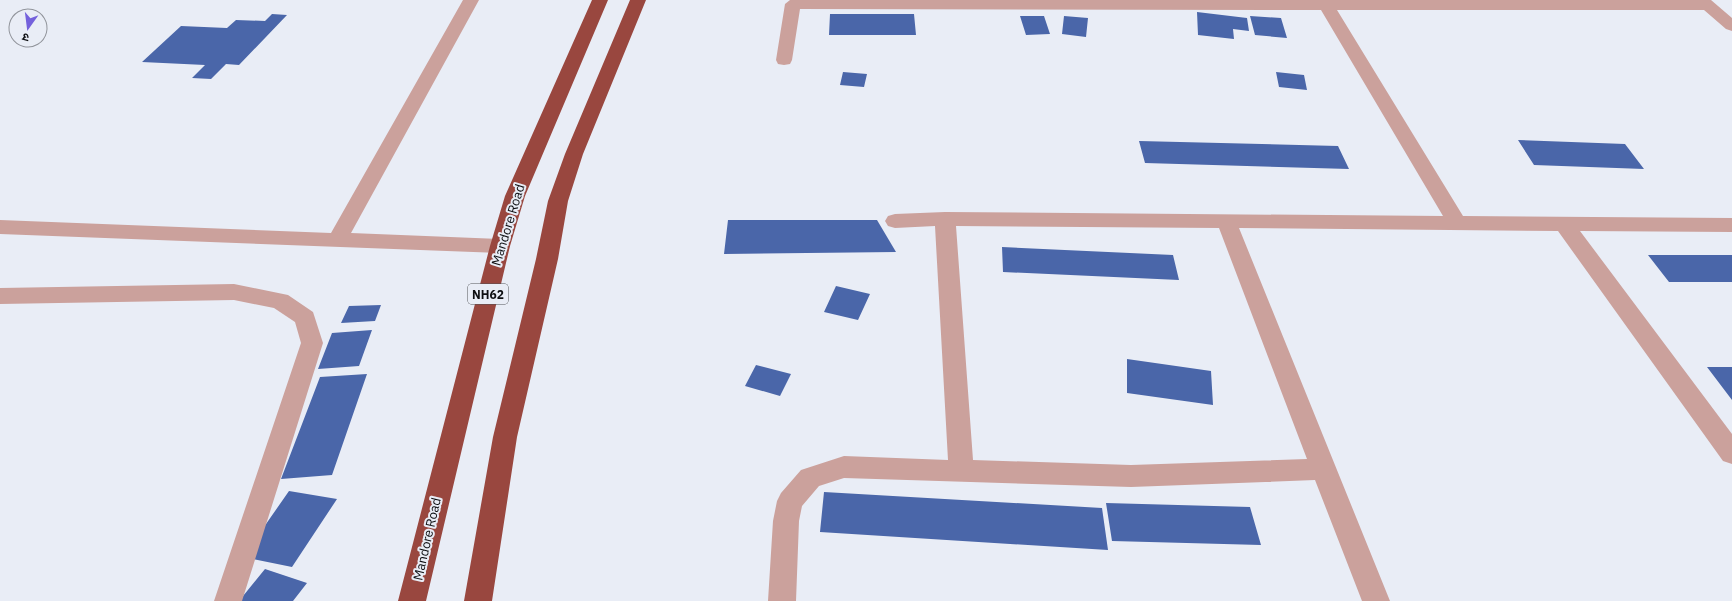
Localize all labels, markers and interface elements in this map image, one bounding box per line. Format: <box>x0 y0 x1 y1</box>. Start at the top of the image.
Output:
north arrow <box>8 8 48 48</box>
text: उ <box>20 30 30 45</box>
street label: Mandore Road <box>488 182 528 268</box>
road number: NH62 <box>468 284 508 304</box>
street label: Mandore Road <box>409 496 445 582</box>

